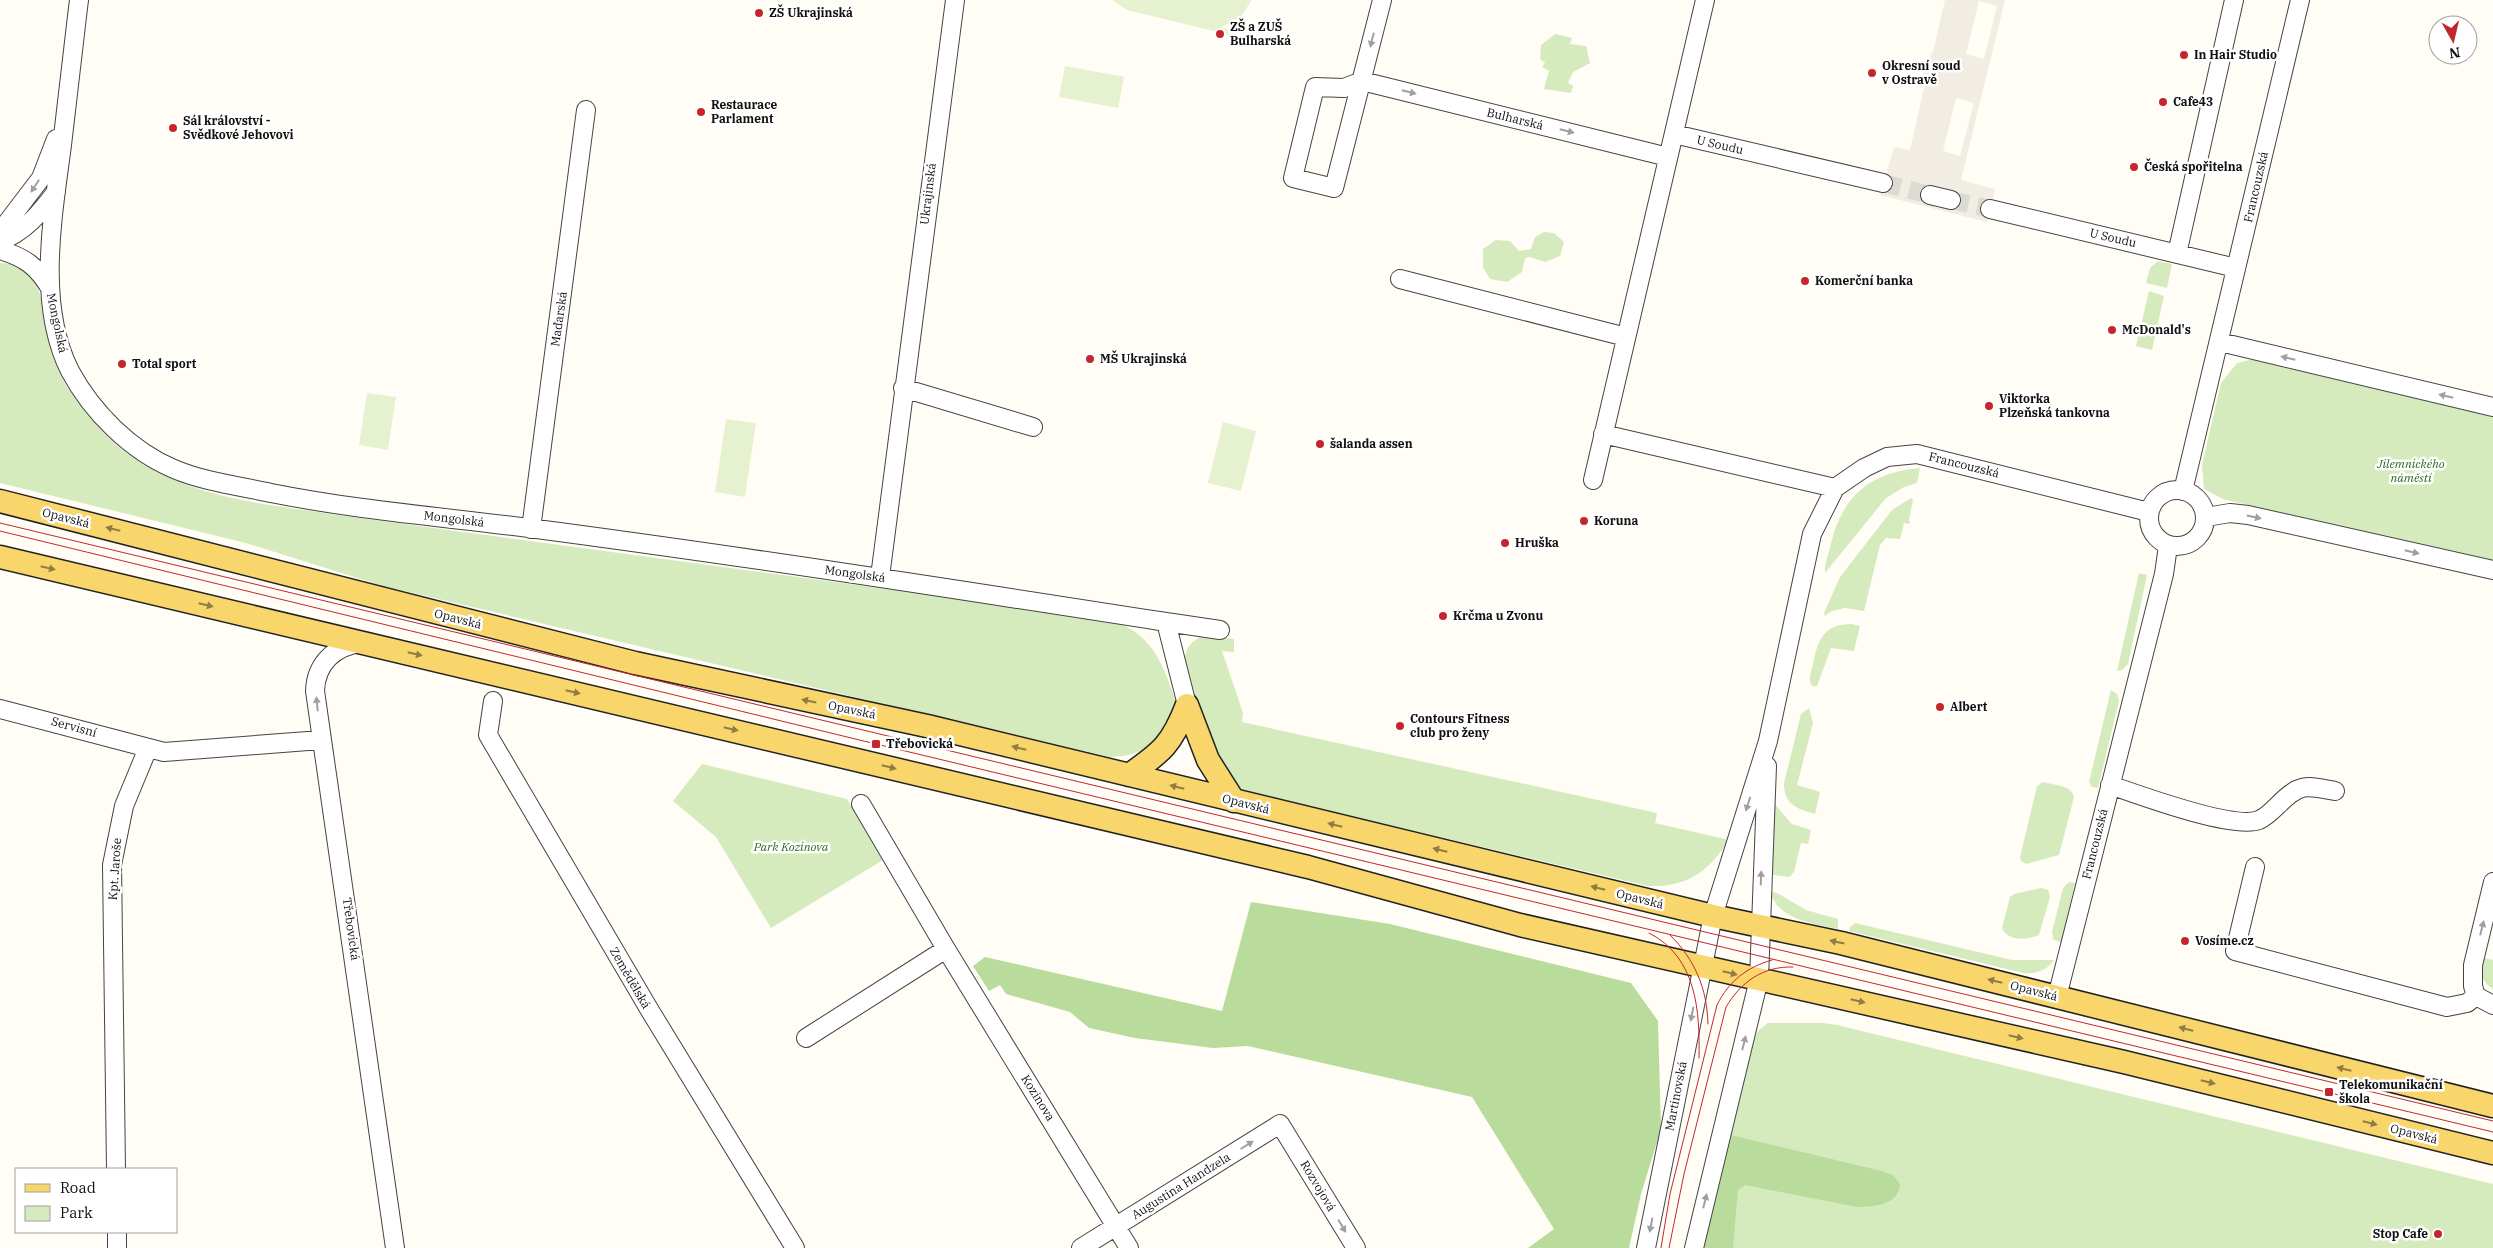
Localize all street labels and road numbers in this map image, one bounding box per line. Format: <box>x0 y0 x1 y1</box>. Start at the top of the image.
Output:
street label: Bulharská <box>1485 104 1545 133</box>
street label: U Soudu <box>1695 132 1746 157</box>
street label: Francouzská <box>2240 149 2271 224</box>
street label: Ukrajinská <box>916 162 939 226</box>
street label: U Soudu <box>2088 225 2139 250</box>
street label: Maďarská <box>547 290 570 348</box>
street label: Mongolská <box>44 291 71 355</box>
street label: Francouzská <box>1927 448 2001 481</box>
street label: Opavská <box>41 504 92 531</box>
street label: Mongolská <box>423 507 486 530</box>
street label: Mongolská <box>824 562 887 585</box>
street label: Opavská <box>433 605 484 632</box>
street label: Opavská <box>827 697 878 722</box>
street label: Servisní <box>50 713 99 740</box>
street label: Opavská <box>1221 790 1272 817</box>
street label: Francouzská <box>2078 807 2111 881</box>
street label: Kpt. Jaroše <box>105 837 124 901</box>
street label: Opavská <box>1615 885 1666 912</box>
street label: Třebovická <box>340 897 363 962</box>
street label: Zemědělská <box>607 944 654 1012</box>
street label: Opavská <box>2009 977 2060 1004</box>
street label: Martinovská <box>1661 1059 1690 1132</box>
street label: Kozinova <box>1018 1072 1059 1124</box>
street label: Opavská <box>2389 1120 2440 1147</box>
street label: Augustina Handzela <box>1129 1149 1233 1222</box>
street label: Rozvojová <box>1297 1158 1340 1214</box>

